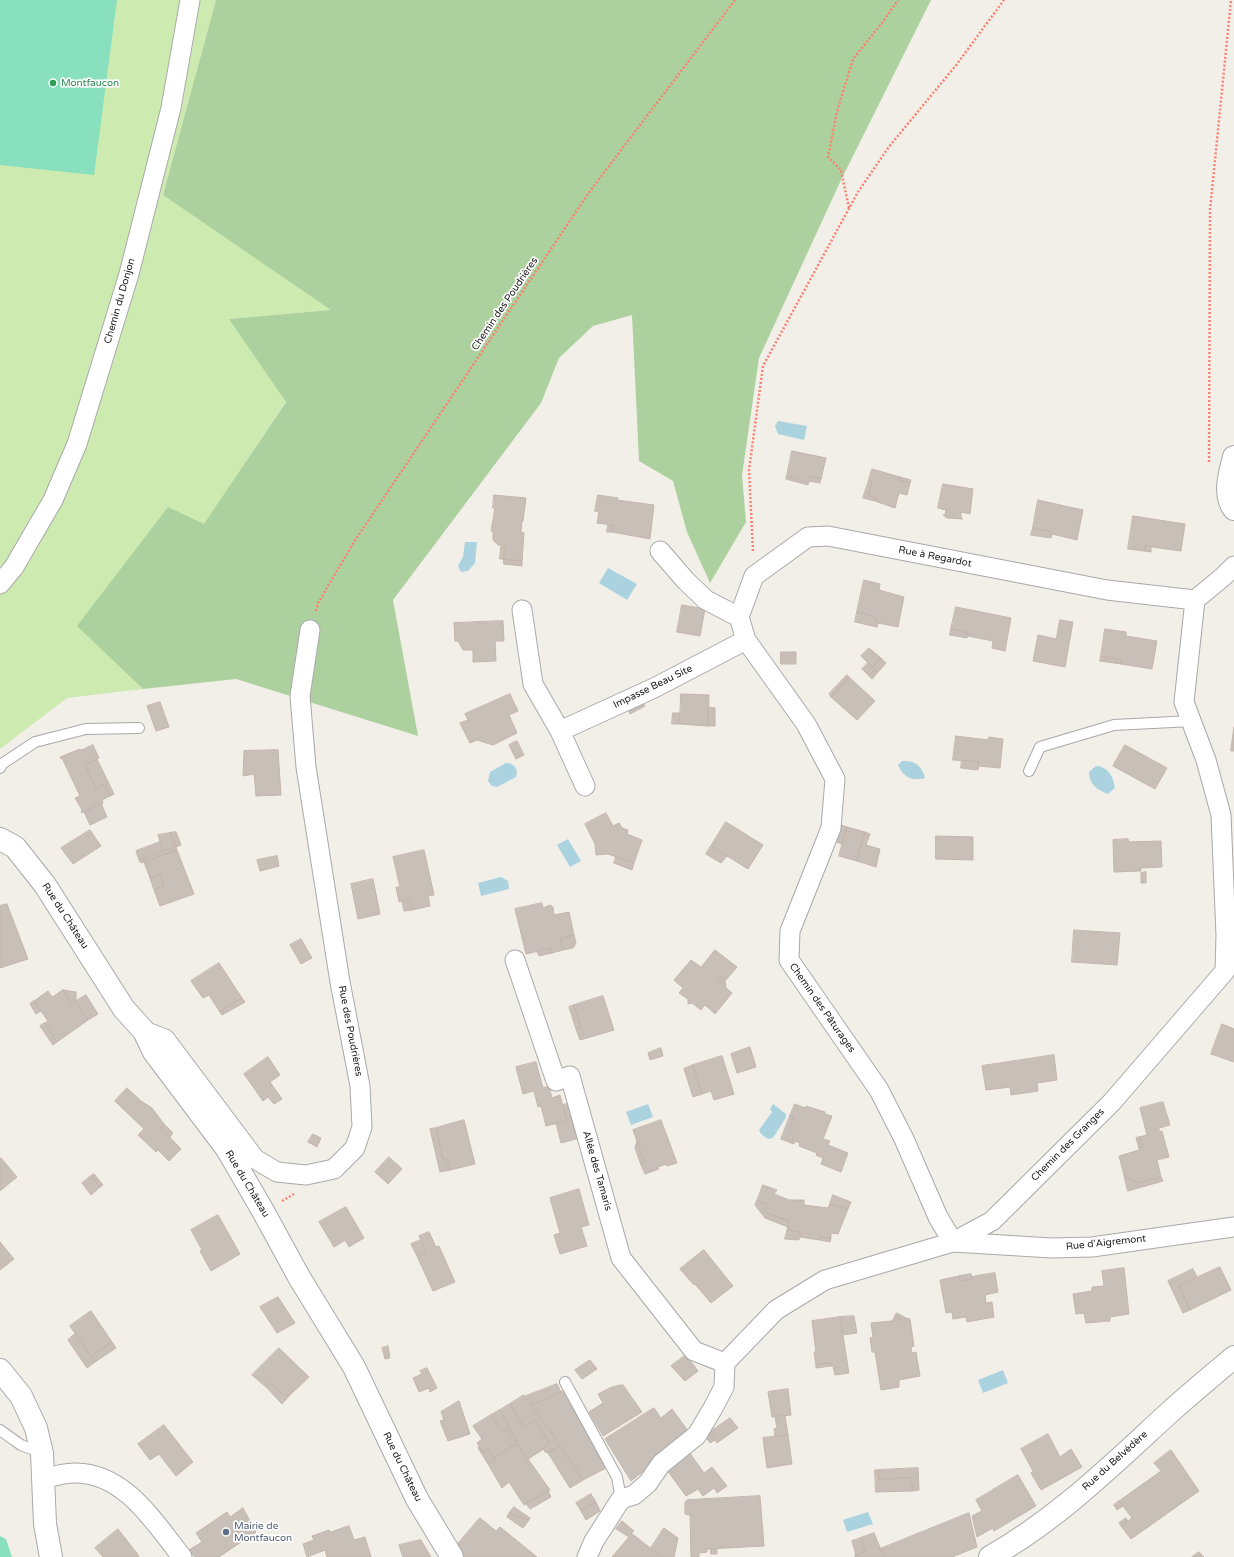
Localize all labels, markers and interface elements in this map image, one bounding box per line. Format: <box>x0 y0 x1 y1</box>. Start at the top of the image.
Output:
place label: Montfaucon <box>61 77 119 89</box>
marker: Montfaucon <box>48 78 58 88</box>
street label: Chemin des Poudrières <box>469 255 541 353</box>
street label: Chemin du Donjon <box>102 257 138 345</box>
street label: Rue à Regardot <box>897 544 973 570</box>
street label: Impasse Beau Site <box>611 663 695 711</box>
street label: Rue du Château <box>39 881 91 951</box>
street label: Chemin des Pâturages <box>787 961 857 1055</box>
street label: Rue des Poudrières <box>335 985 365 1077</box>
street label: Chemin des Granges <box>1029 1106 1107 1184</box>
street label: Allée des Tamaris <box>580 1130 614 1212</box>
street label: Rue du Château <box>222 1148 272 1220</box>
street label: Rue d'Aigremont <box>1065 1233 1147 1253</box>
street label: Rue du Belvédère <box>1080 1429 1150 1493</box>
street label: Rue du Château <box>380 1430 424 1504</box>
place label: Mairie de Montfaucon <box>234 1520 292 1544</box>
marker: Mairie de Montfaucon <box>221 1527 231 1537</box>

